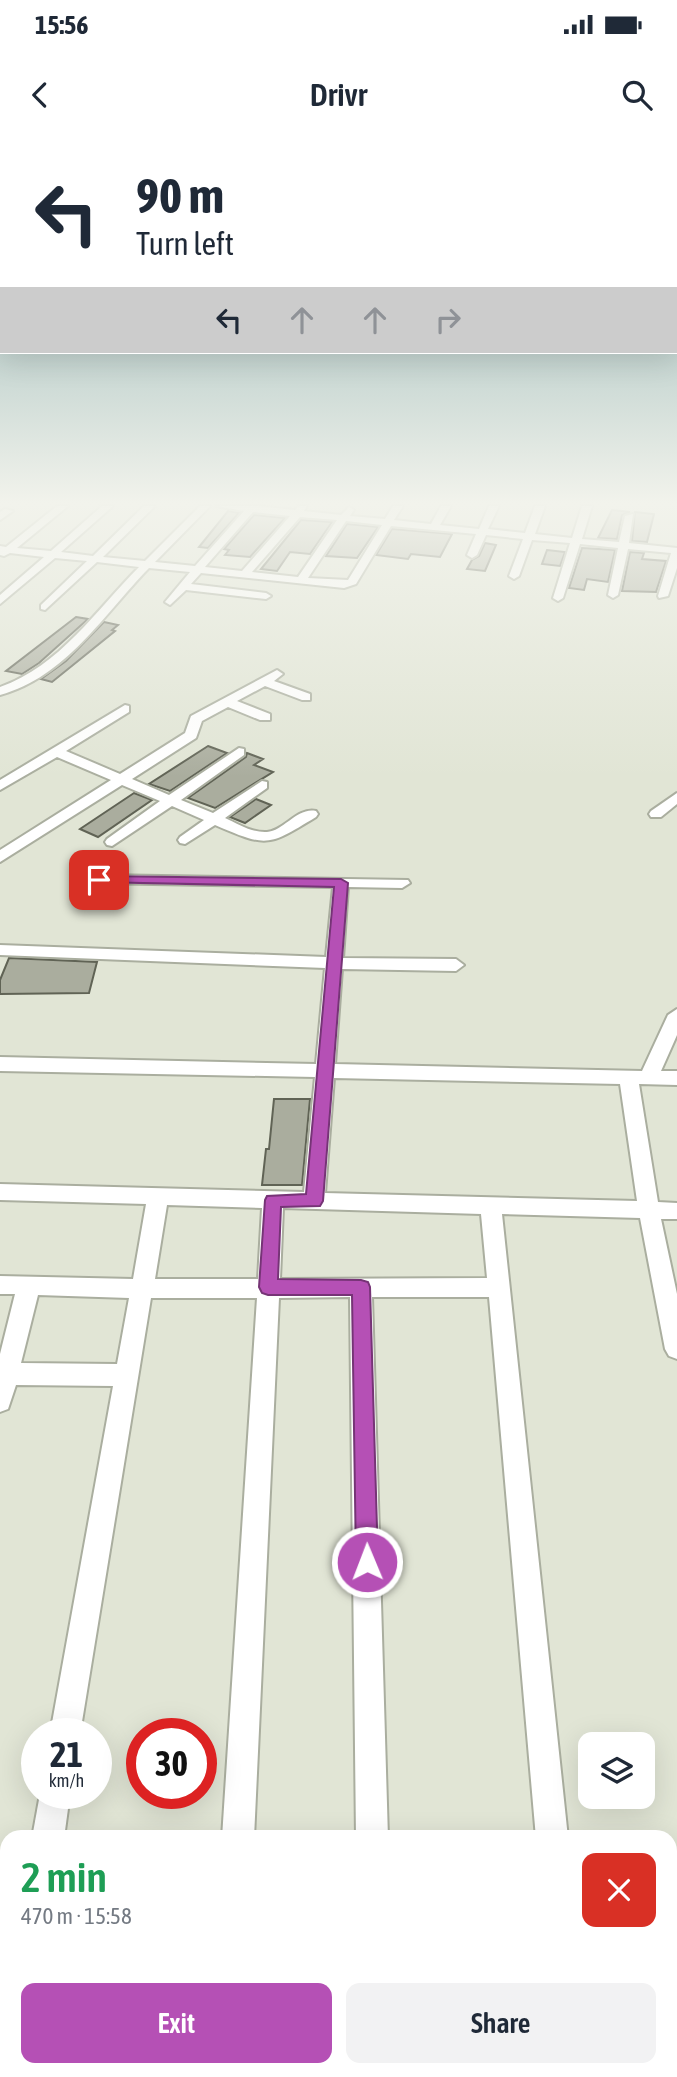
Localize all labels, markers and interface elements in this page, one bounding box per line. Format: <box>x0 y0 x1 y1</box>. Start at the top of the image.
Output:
text: 15:56 <box>35 10 89 40</box>
icon: back <box>21 76 59 114</box>
text: Drivr <box>310 76 367 113</box>
icon: search <box>618 76 656 114</box>
text: 90 m <box>136 167 224 223</box>
icon: left <box>21 168 112 259</box>
text: Turn left <box>136 225 234 262</box>
icon: left <box>210 301 248 339</box>
icon: ahead <box>283 301 321 339</box>
icon: ahead <box>356 301 394 339</box>
icon: right <box>429 301 467 339</box>
pin <box>69 850 129 910</box>
icon: arrive <box>80 861 118 899</box>
position arrow <box>330 1525 404 1599</box>
speed limit sign: 30 <box>126 1718 217 1809</box>
map controls <box>578 1732 655 1809</box>
button: layers <box>578 1732 655 1809</box>
text: 21 <box>50 1734 83 1774</box>
text: km/h <box>49 1770 84 1791</box>
text: 2 min <box>21 1853 107 1901</box>
button: close <box>582 1853 656 1927</box>
text: 470 m · 15:58 <box>21 1903 132 1929</box>
button: Exit <box>21 1983 332 2063</box>
button: Share <box>346 1983 656 2063</box>

